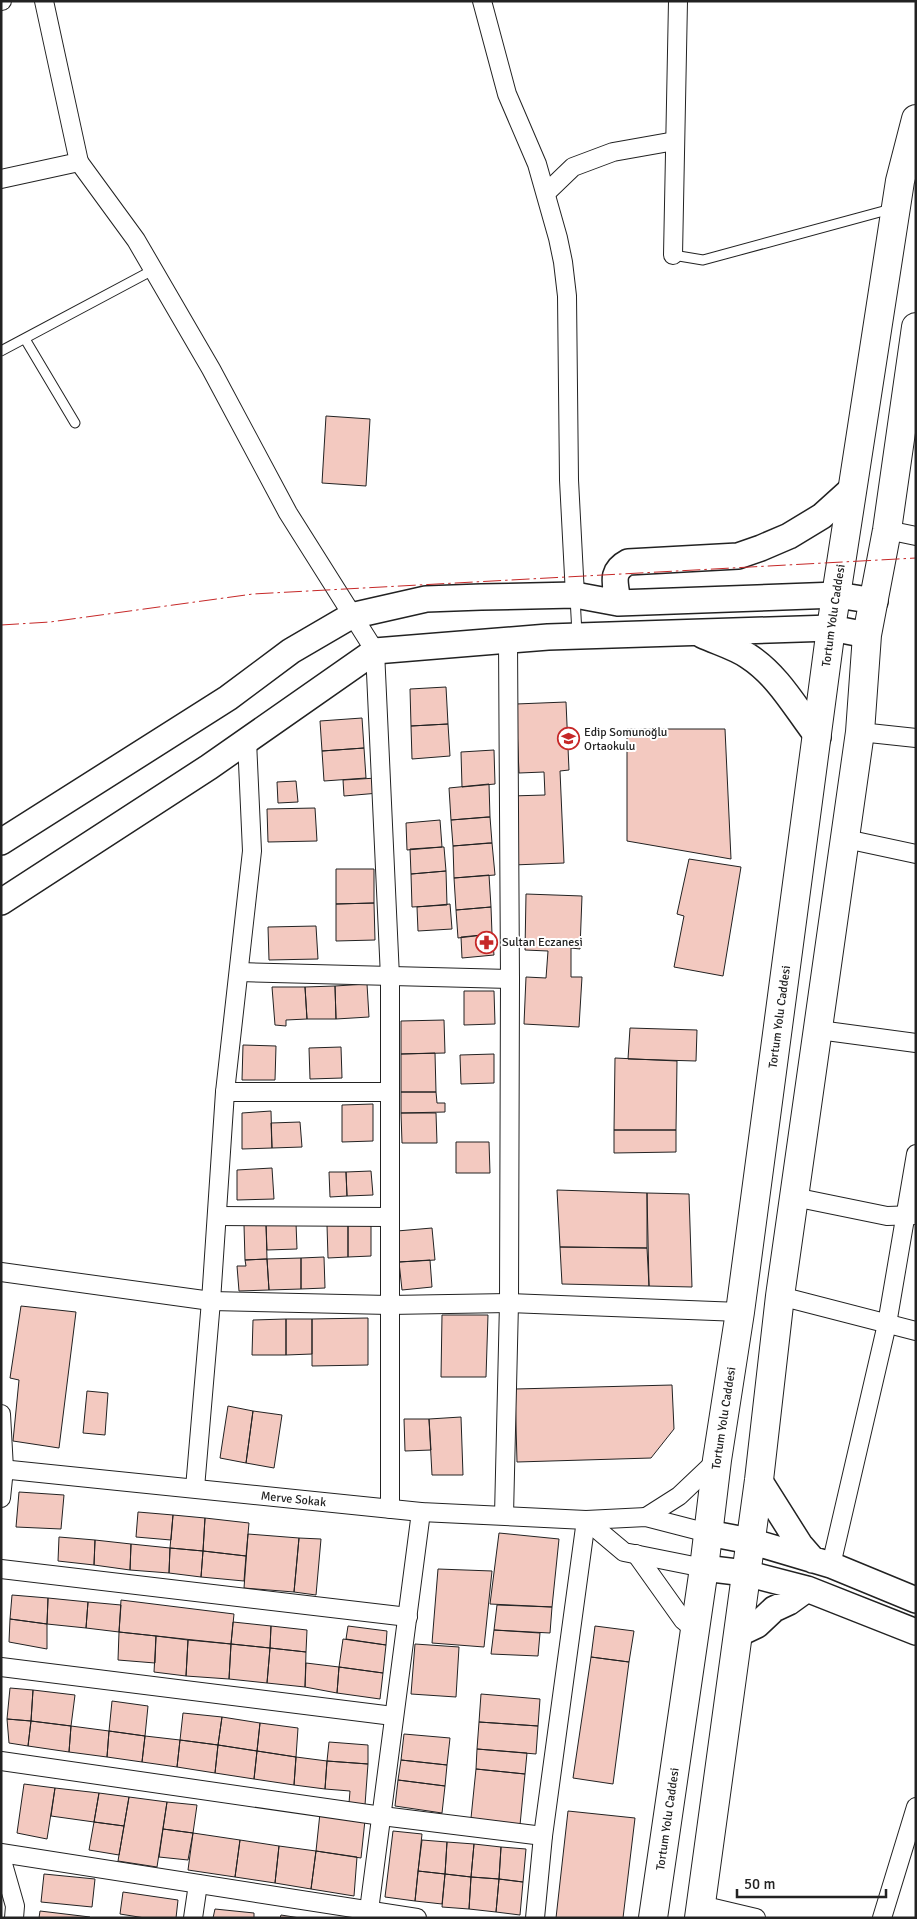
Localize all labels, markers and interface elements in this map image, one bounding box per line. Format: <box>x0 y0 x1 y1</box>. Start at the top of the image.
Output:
street label: Tortum Yolu Caddesi <box>819 563 849 668</box>
place label: Edip Somunoğlu Ortaokulu <box>584 725 667 754</box>
school or university icon: Edip Somunoğlu Ortaokulu <box>556 727 580 751</box>
pharmacy icon: Sultan Eczanesi <box>474 930 498 954</box>
place label: Sultan Eczanesi <box>502 935 583 950</box>
street label: Tortum Yolu Caddesi <box>765 965 794 1069</box>
street label: Tortum Yolu Caddesi <box>709 1366 739 1470</box>
street label: Merve Sokak <box>260 1489 327 1510</box>
street label: Tortum Yolu Caddesi <box>653 1767 683 1871</box>
scale bar <box>737 1866 886 1898</box>
text: 50 m <box>744 1875 775 1893</box>

